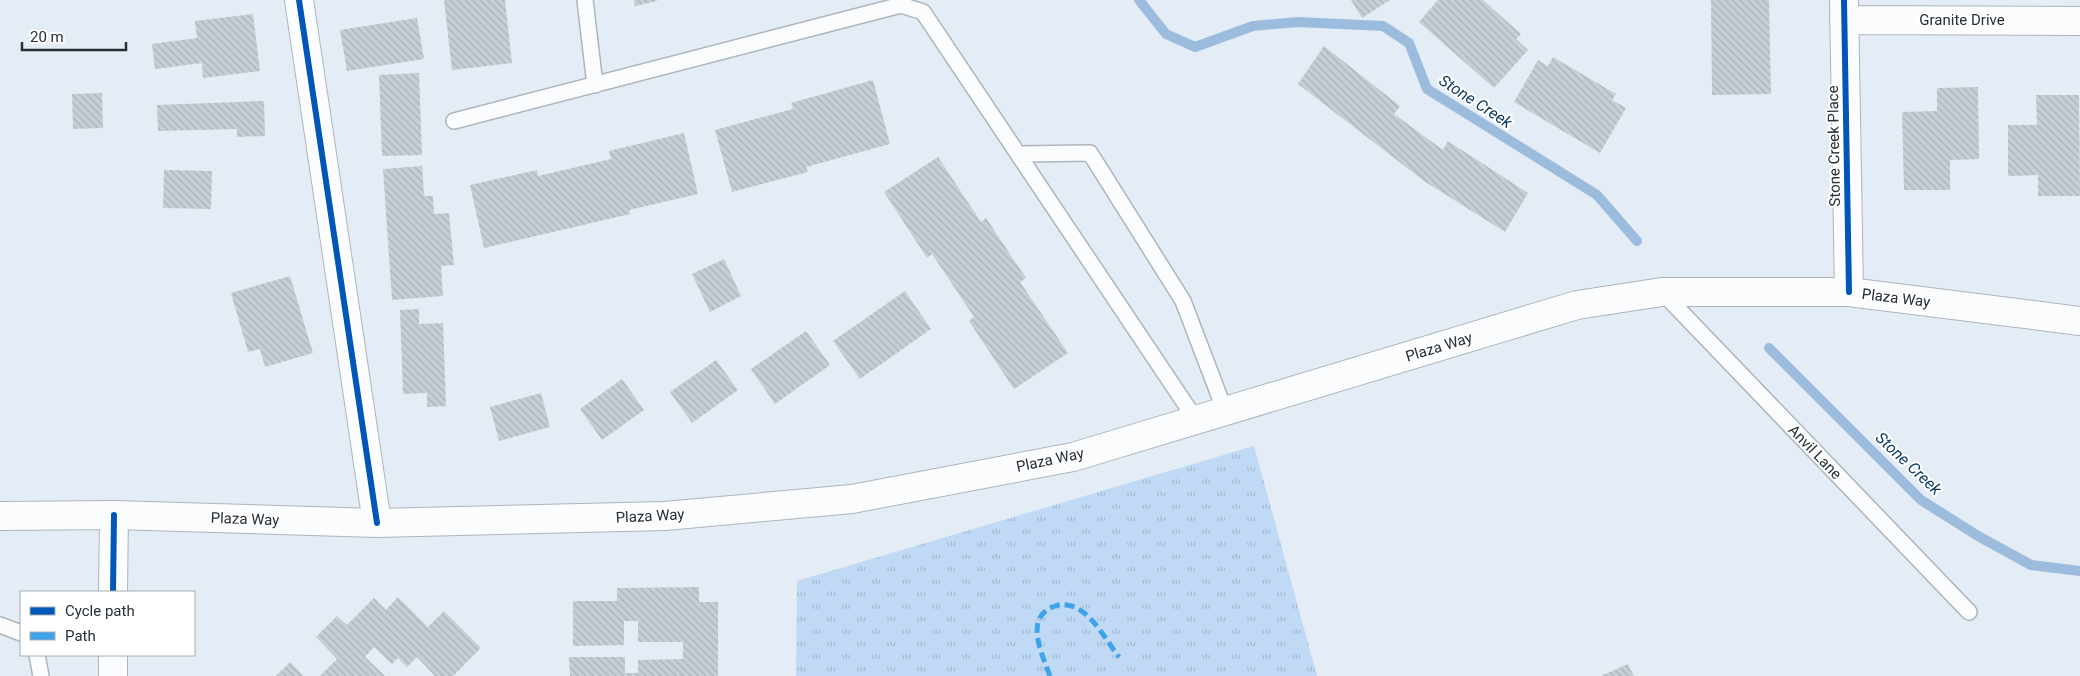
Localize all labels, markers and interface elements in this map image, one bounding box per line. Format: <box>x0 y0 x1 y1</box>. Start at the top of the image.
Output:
street label: Granite Drive <box>1919 11 2005 29</box>
scale bar <box>22 20 126 52</box>
text: 20 m <box>30 28 64 46</box>
water label: Stone Creek <box>1436 71 1517 133</box>
street label: Stone Creek Place <box>1824 85 1844 207</box>
street label: Plaza Way <box>1861 285 1931 311</box>
street label: Plaza Way <box>1403 328 1475 366</box>
street label: Anvil Lane <box>1785 421 1845 483</box>
water label: Stone Creek <box>1872 428 1946 499</box>
street label: Plaza Way <box>1014 444 1086 476</box>
street label: Plaza Way <box>615 505 685 527</box>
street label: Plaza Way <box>210 509 280 529</box>
legend <box>20 591 195 656</box>
text: Cycle path <box>65 602 135 620</box>
text: Path <box>65 627 96 645</box>

